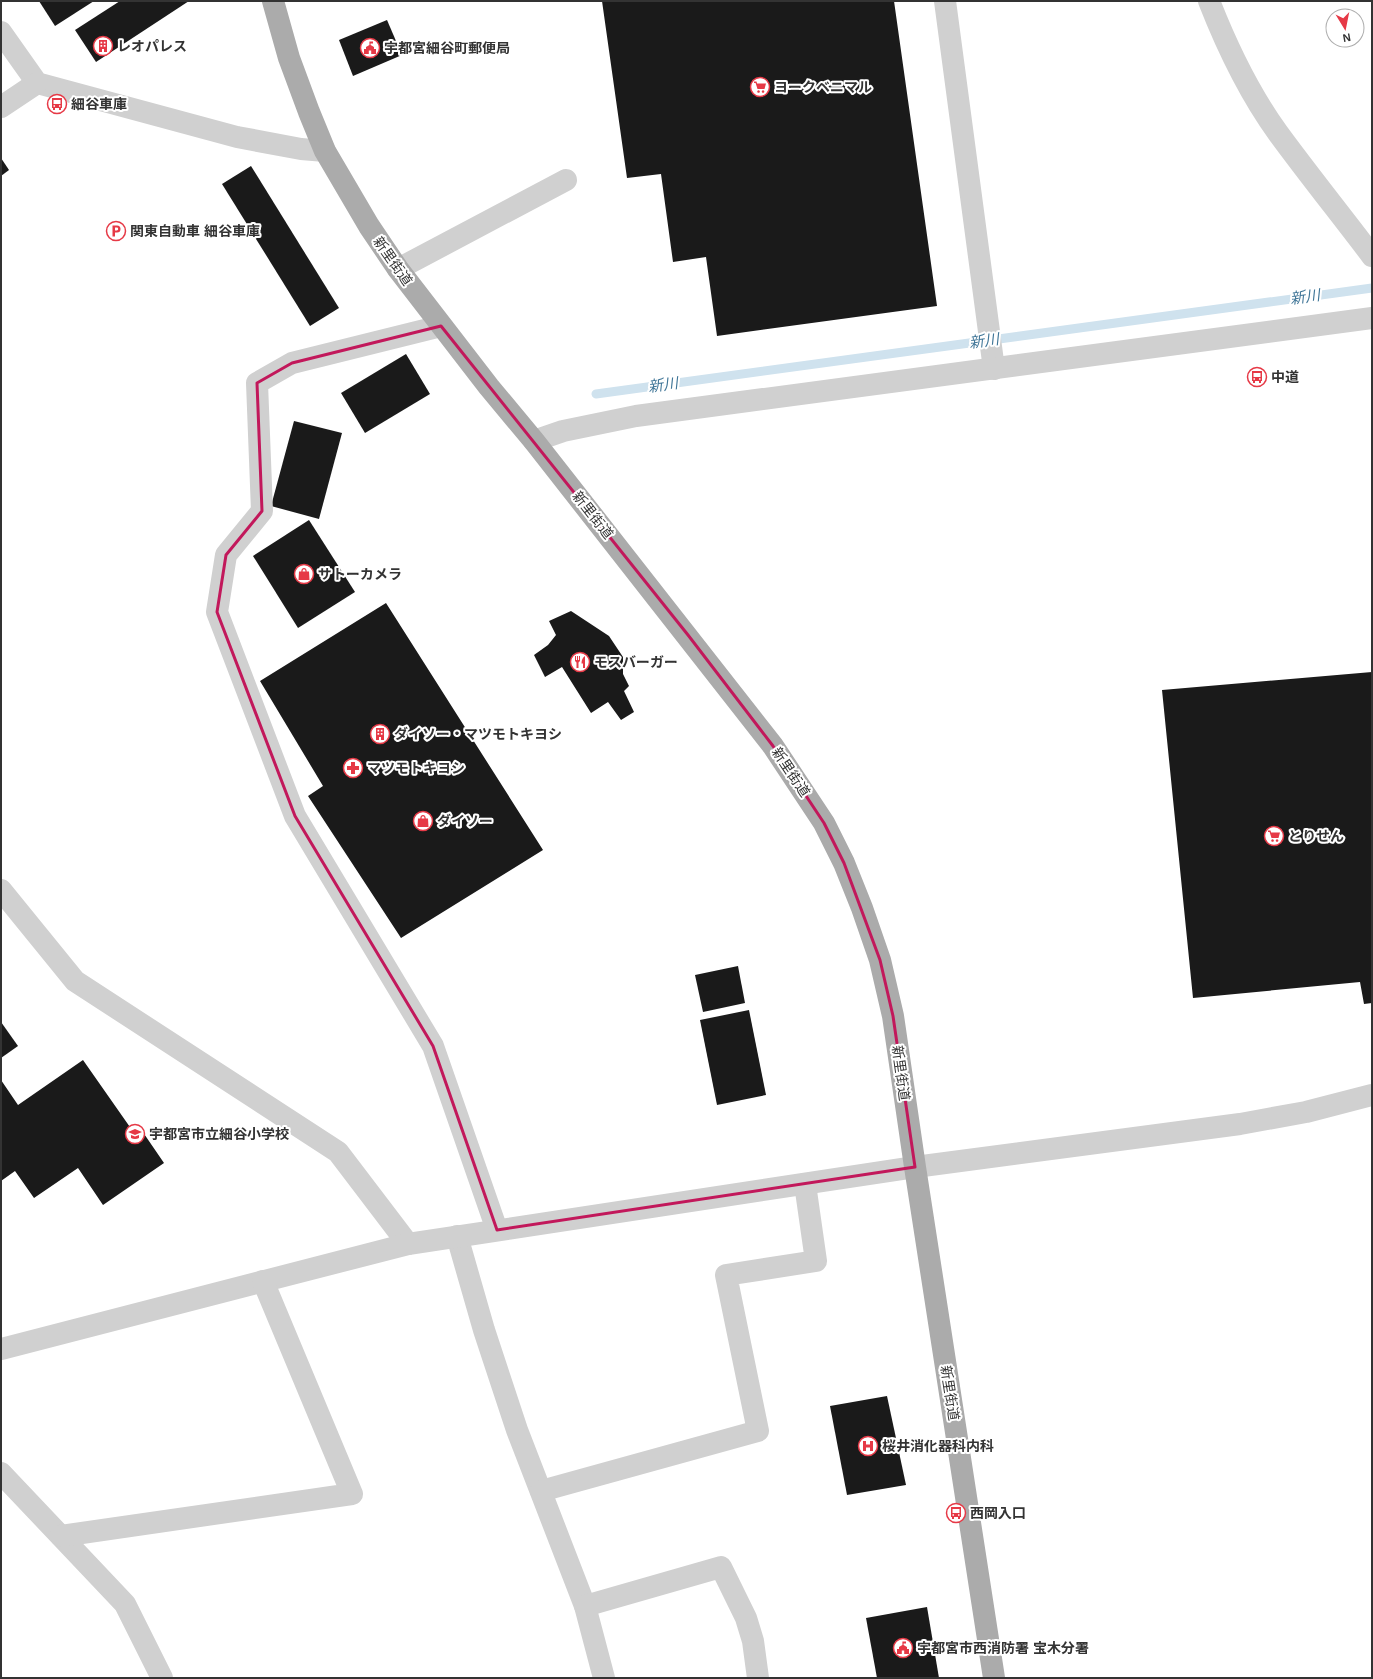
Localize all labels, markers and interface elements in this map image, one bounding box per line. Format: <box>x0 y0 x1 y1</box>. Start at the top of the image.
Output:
north arrow <box>1325 8 1365 48</box>
text: N <box>1342 31 1352 44</box>
building icon: レオパレス <box>92 35 114 57</box>
public building icon: 宇都宮細谷町郵便局 <box>359 37 381 59</box>
place label: レオパレス <box>117 38 187 54</box>
place label: 宇都宮細谷町郵便局 <box>384 40 510 56</box>
supermarket icon: ヨークベニマル <box>749 76 771 98</box>
place label: ヨークベニマル <box>774 79 872 95</box>
bus stop icon: 細谷車庫 <box>46 93 68 115</box>
place label: 細谷車庫 <box>71 96 127 112</box>
parking icon: 関東自動車 細谷車庫 <box>105 220 127 242</box>
place label: 関東自動車 細谷車庫 <box>130 223 260 239</box>
street label: 新里街道 <box>370 233 416 289</box>
water label: 新川 <box>1289 286 1323 307</box>
water label: 新川 <box>968 330 1002 351</box>
bus stop icon: 中道 <box>1246 366 1268 388</box>
place label: 中道 <box>1271 369 1299 385</box>
water label: 新川 <box>647 374 681 395</box>
street label: 新里街道 <box>569 488 617 542</box>
shop icon: サトーカメラ <box>293 563 315 585</box>
place label: サトーカメラ <box>318 566 402 582</box>
restaurant icon: モスバーガー <box>569 651 591 673</box>
place label: モスバーガー <box>594 654 678 670</box>
building icon: ダイソー・マツモトキヨシ <box>369 723 391 745</box>
place label: ダイソー・マツモトキヨシ <box>394 726 562 742</box>
street label: 新里街道 <box>769 744 813 800</box>
pharmacy icon: マツモトキヨシ <box>342 757 364 779</box>
place label: マツモトキヨシ <box>367 760 465 776</box>
shop icon: ダイソー <box>412 810 434 832</box>
place label: ダイソー <box>437 813 493 829</box>
supermarket icon: とりせん <box>1263 825 1285 847</box>
place label: とりせん <box>1288 828 1344 844</box>
street label: 新里街道 <box>889 1044 913 1102</box>
school or university icon: 宇都宮市立細谷小学校 <box>124 1123 146 1145</box>
place label: 宇都宮市立細谷小学校 <box>149 1126 289 1142</box>
street label: 新里街道 <box>938 1364 962 1422</box>
hospital icon: 桜井消化器科内科 <box>857 1435 879 1457</box>
place label: 桜井消化器科内科 <box>882 1438 994 1454</box>
bus stop icon: 西岡入口 <box>945 1502 967 1524</box>
place label: 西岡入口 <box>970 1505 1026 1521</box>
public building icon: 宇都宮市西消防署 宝木分署 <box>892 1637 914 1659</box>
place label: 宇都宮市西消防署 宝木分署 <box>917 1640 1089 1656</box>

